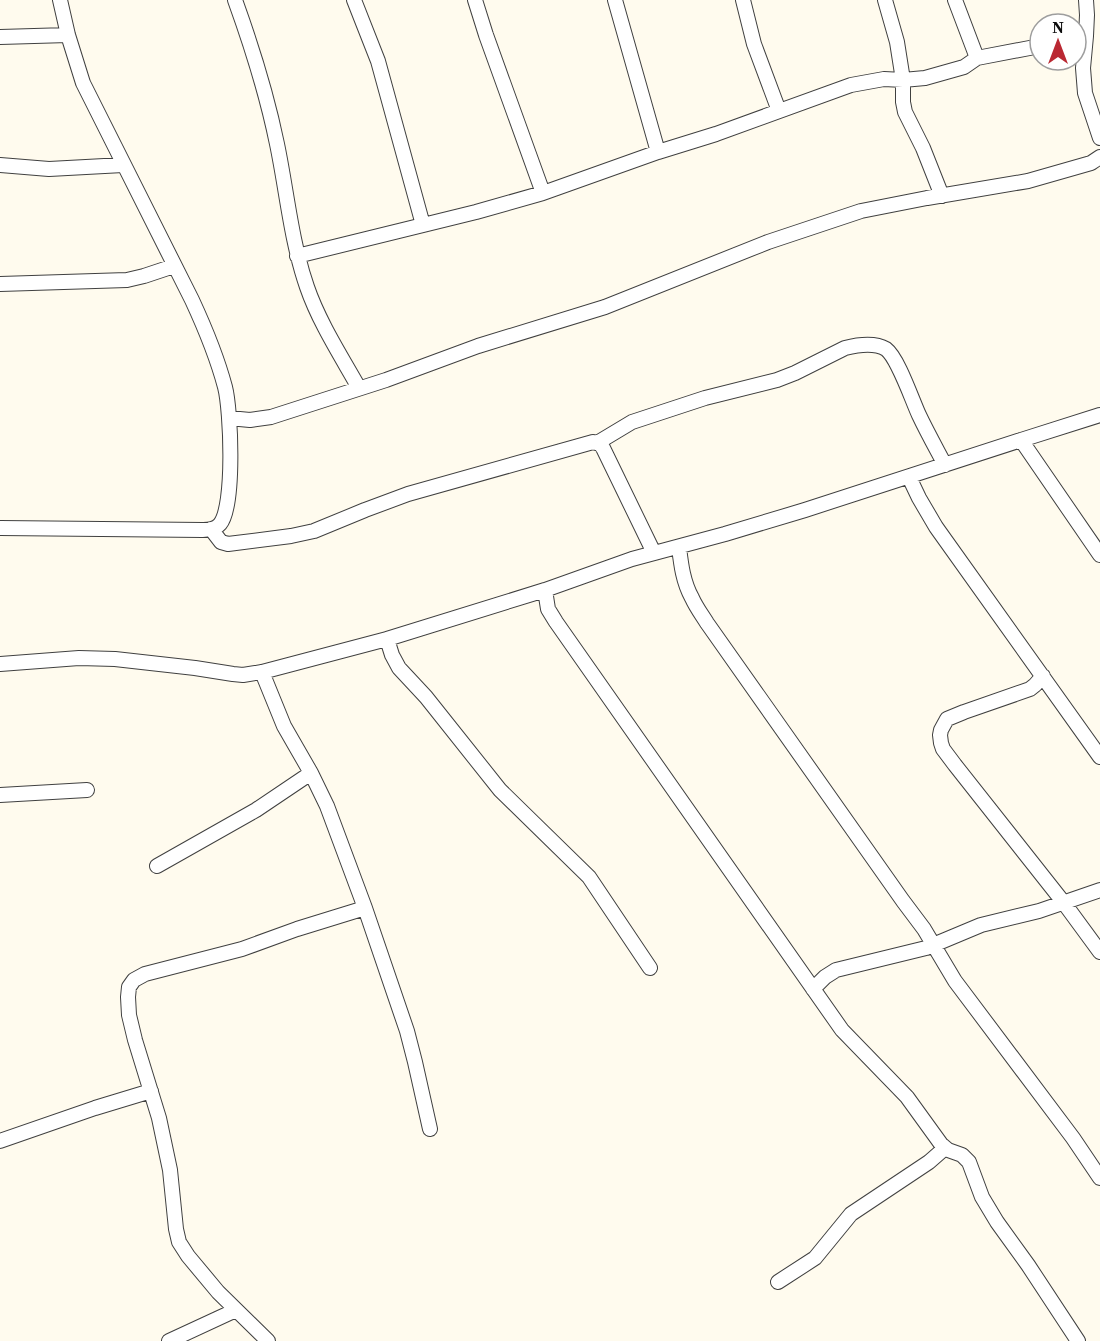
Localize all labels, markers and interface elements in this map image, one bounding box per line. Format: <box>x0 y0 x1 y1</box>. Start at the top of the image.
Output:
north arrow <box>1028 12 1088 72</box>
text: N <box>1052 16 1064 38</box>

